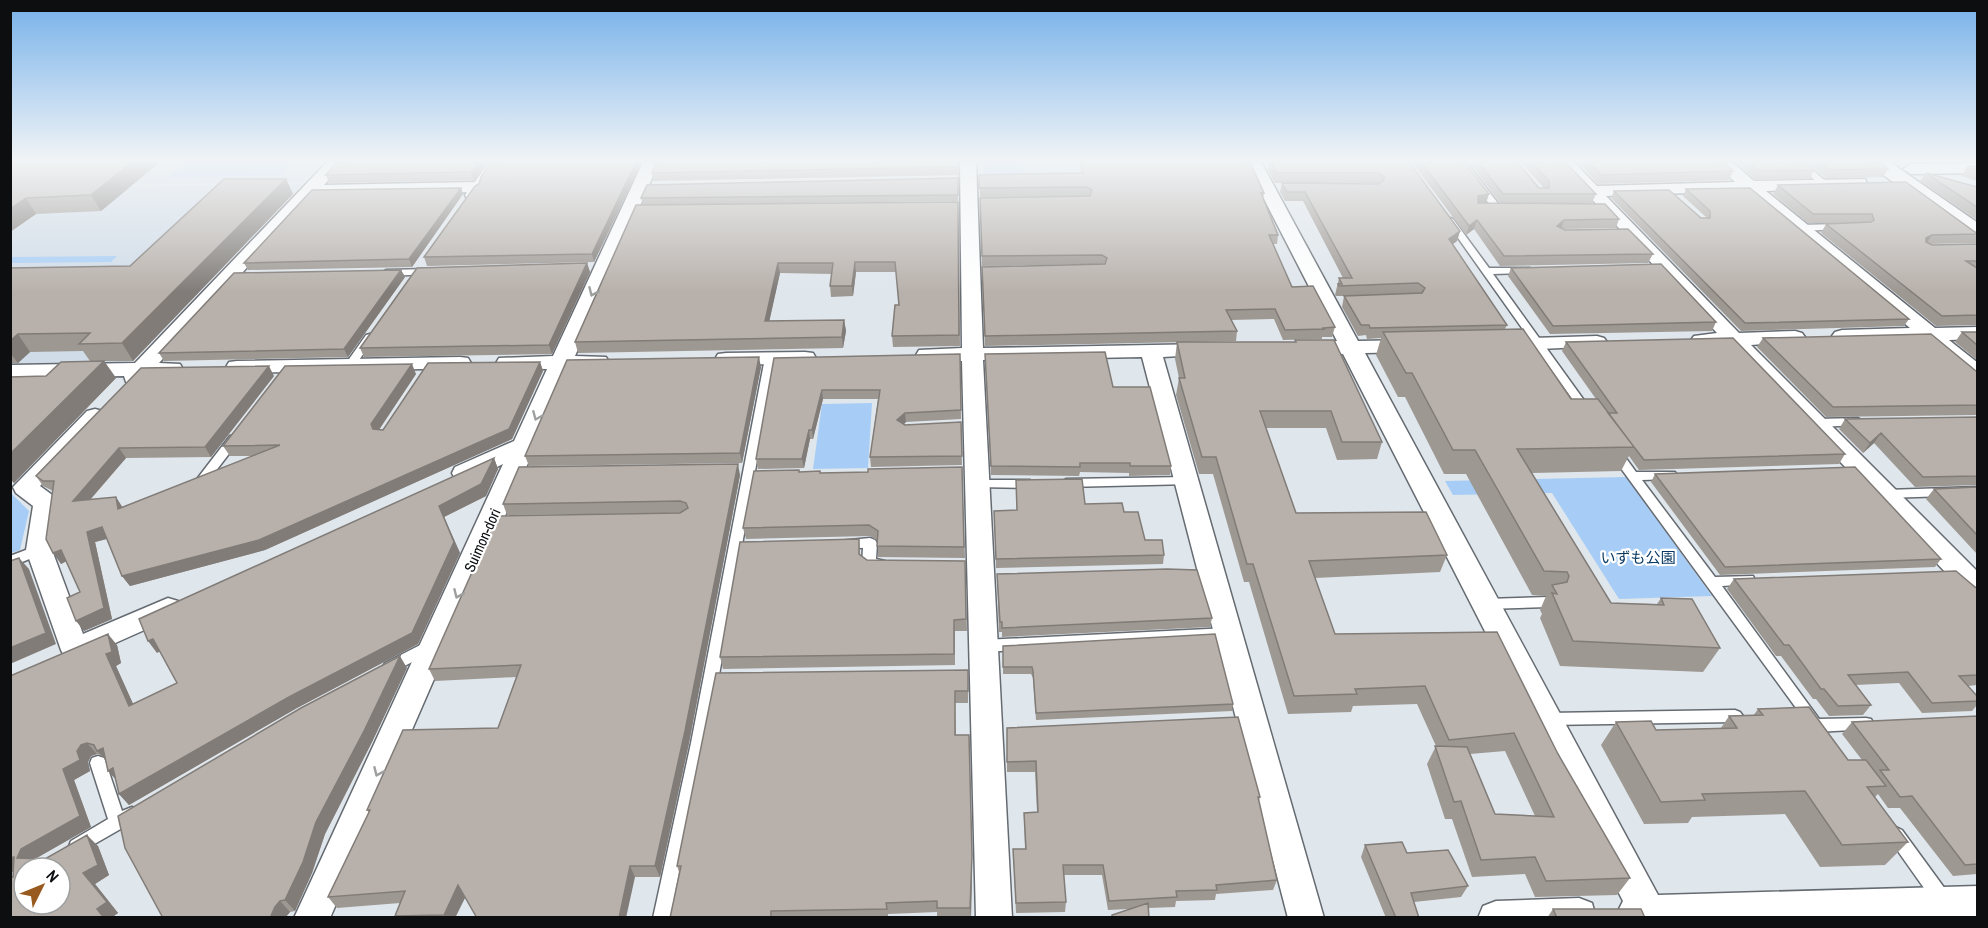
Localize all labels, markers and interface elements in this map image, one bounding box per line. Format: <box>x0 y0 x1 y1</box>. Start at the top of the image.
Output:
one-way arrow <box>588 286 600 297</box>
one-way arrow <box>532 410 544 421</box>
street label: Suimon-dori <box>459 505 505 575</box>
park label: いずも公園 <box>1600 547 1676 568</box>
one-way arrow <box>453 588 465 599</box>
one-way arrow <box>373 766 385 777</box>
north arrow <box>12 856 72 916</box>
text: N <box>42 865 64 887</box>

